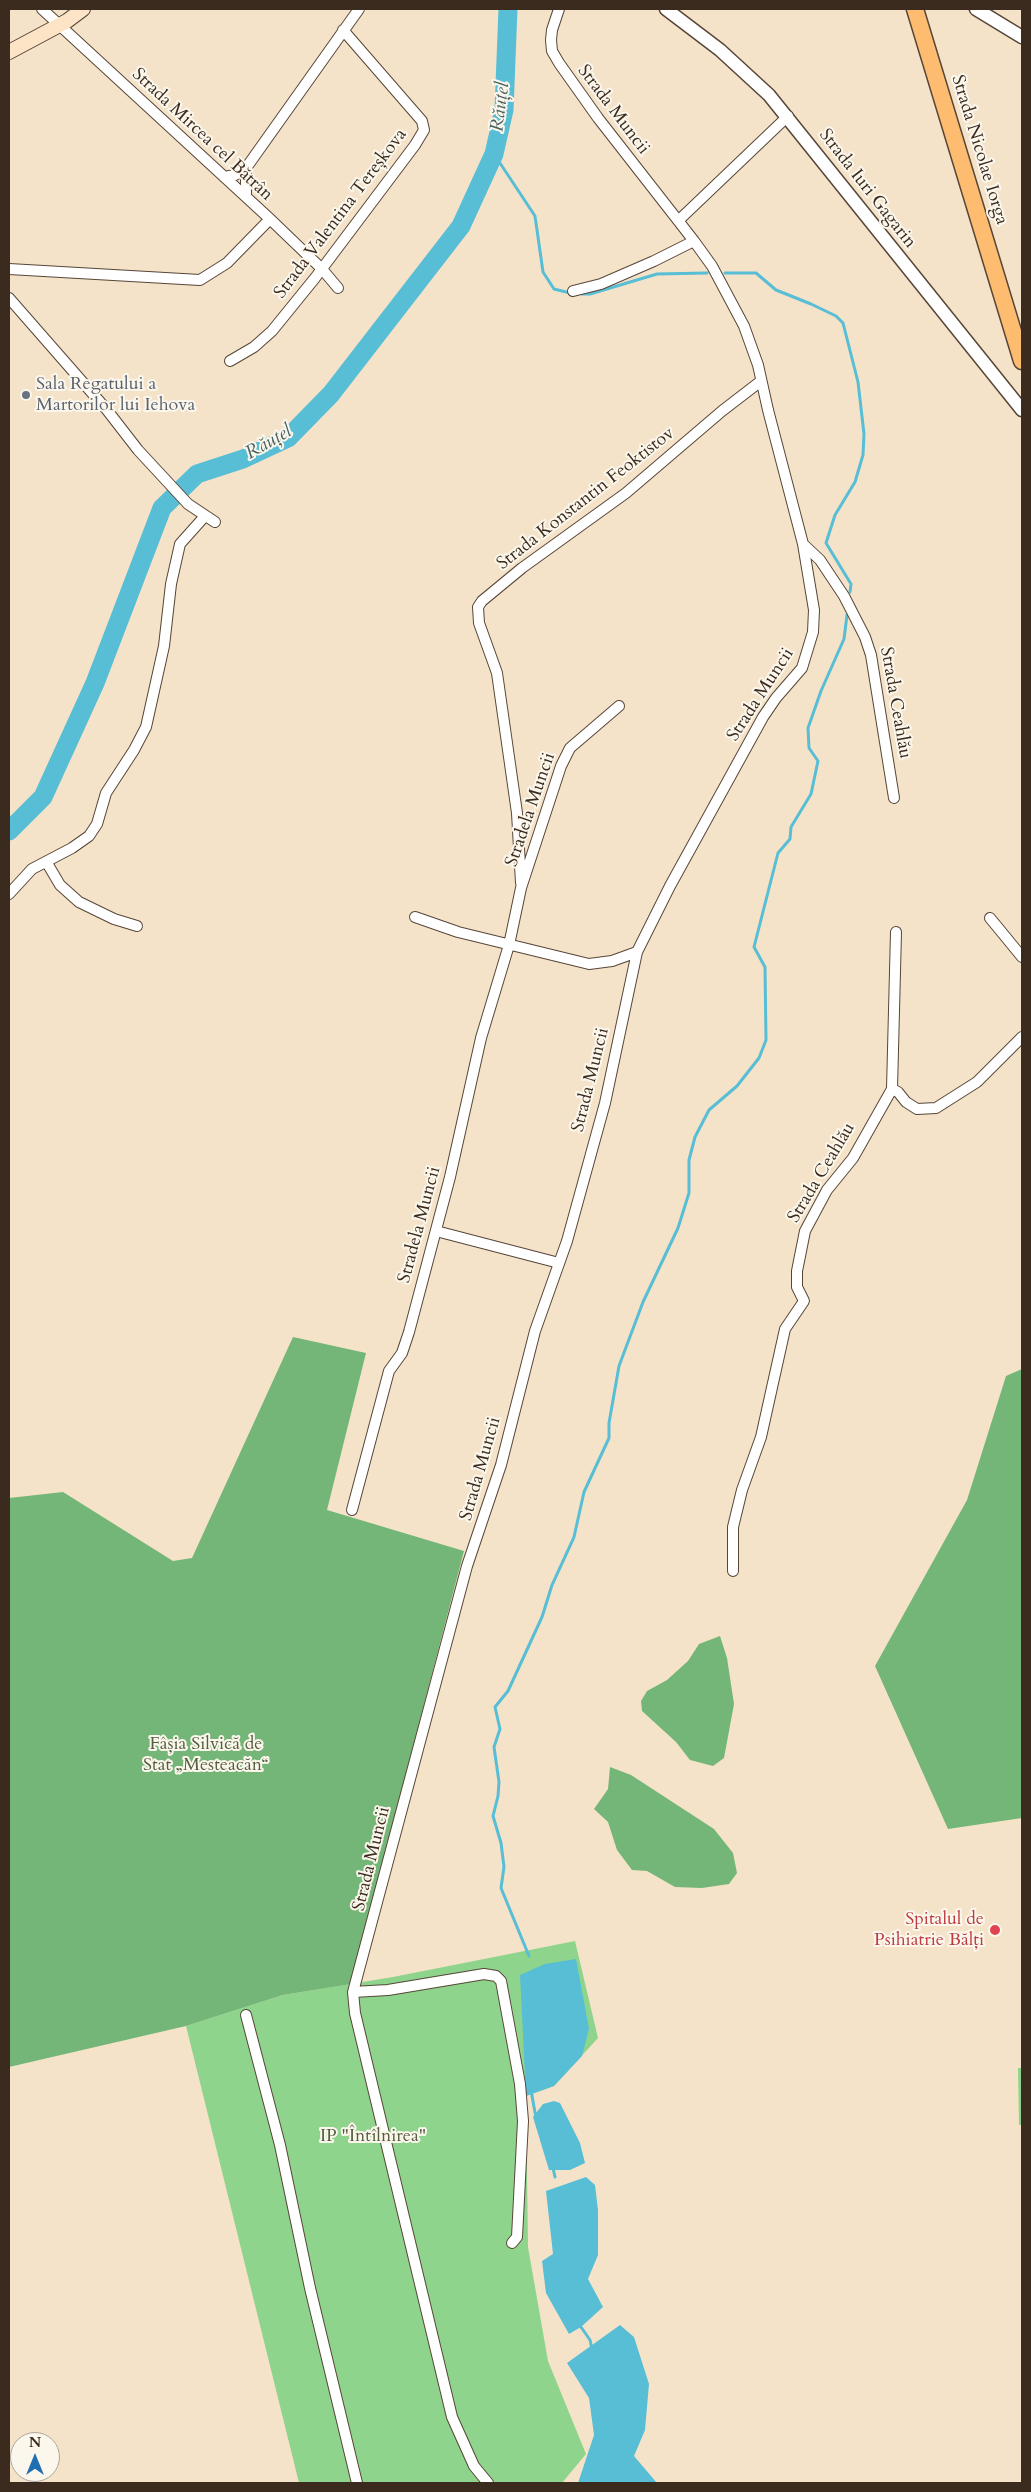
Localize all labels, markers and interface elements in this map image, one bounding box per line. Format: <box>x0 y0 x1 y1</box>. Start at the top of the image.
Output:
street label: Strada Muncii <box>572 61 654 159</box>
street label: Strada Mircea cel Bătrân <box>127 64 277 206</box>
street label: Strada Nicolae Iorga <box>946 73 1012 227</box>
water label: Răuțel <box>487 81 515 133</box>
street label: Strada Valentina Tereșkova <box>270 125 412 303</box>
street label: Strada Iuri Gagarin <box>814 125 920 253</box>
place label: Sala Regatului a Martorilor lui Iehova <box>36 374 195 416</box>
marker: Sala Regatului a Martorilor lui Iehova <box>20 389 32 401</box>
water label: Răuțel <box>242 421 296 465</box>
street label: Strada Konstantin Feoktistov <box>493 423 679 575</box>
street label: Strada Muncii <box>723 644 799 746</box>
street label: Strada Ceahlău <box>875 646 915 760</box>
street label: Stradela Muncii <box>501 750 561 870</box>
street label: Strada Muncii <box>568 1026 614 1134</box>
street label: Strada Ceahlău <box>784 1119 860 1227</box>
street label: Stradela Muncii <box>394 1165 446 1285</box>
street label: Strada Muncii <box>456 1415 506 1523</box>
park label: Fâșia Silvică de Stat „Mesteacăn“ <box>143 1734 269 1776</box>
street label: Strada Muncii <box>349 1805 395 1913</box>
place label: Spitalul de Psihiatrie Bălți <box>874 1909 984 1952</box>
marker: Spitalul de Psihiatrie Bălți <box>988 1923 1002 1937</box>
park label: IP "Întîlnirea" <box>320 2126 426 2148</box>
north arrow <box>10 2432 60 2482</box>
text: N <box>29 2433 41 2452</box>

